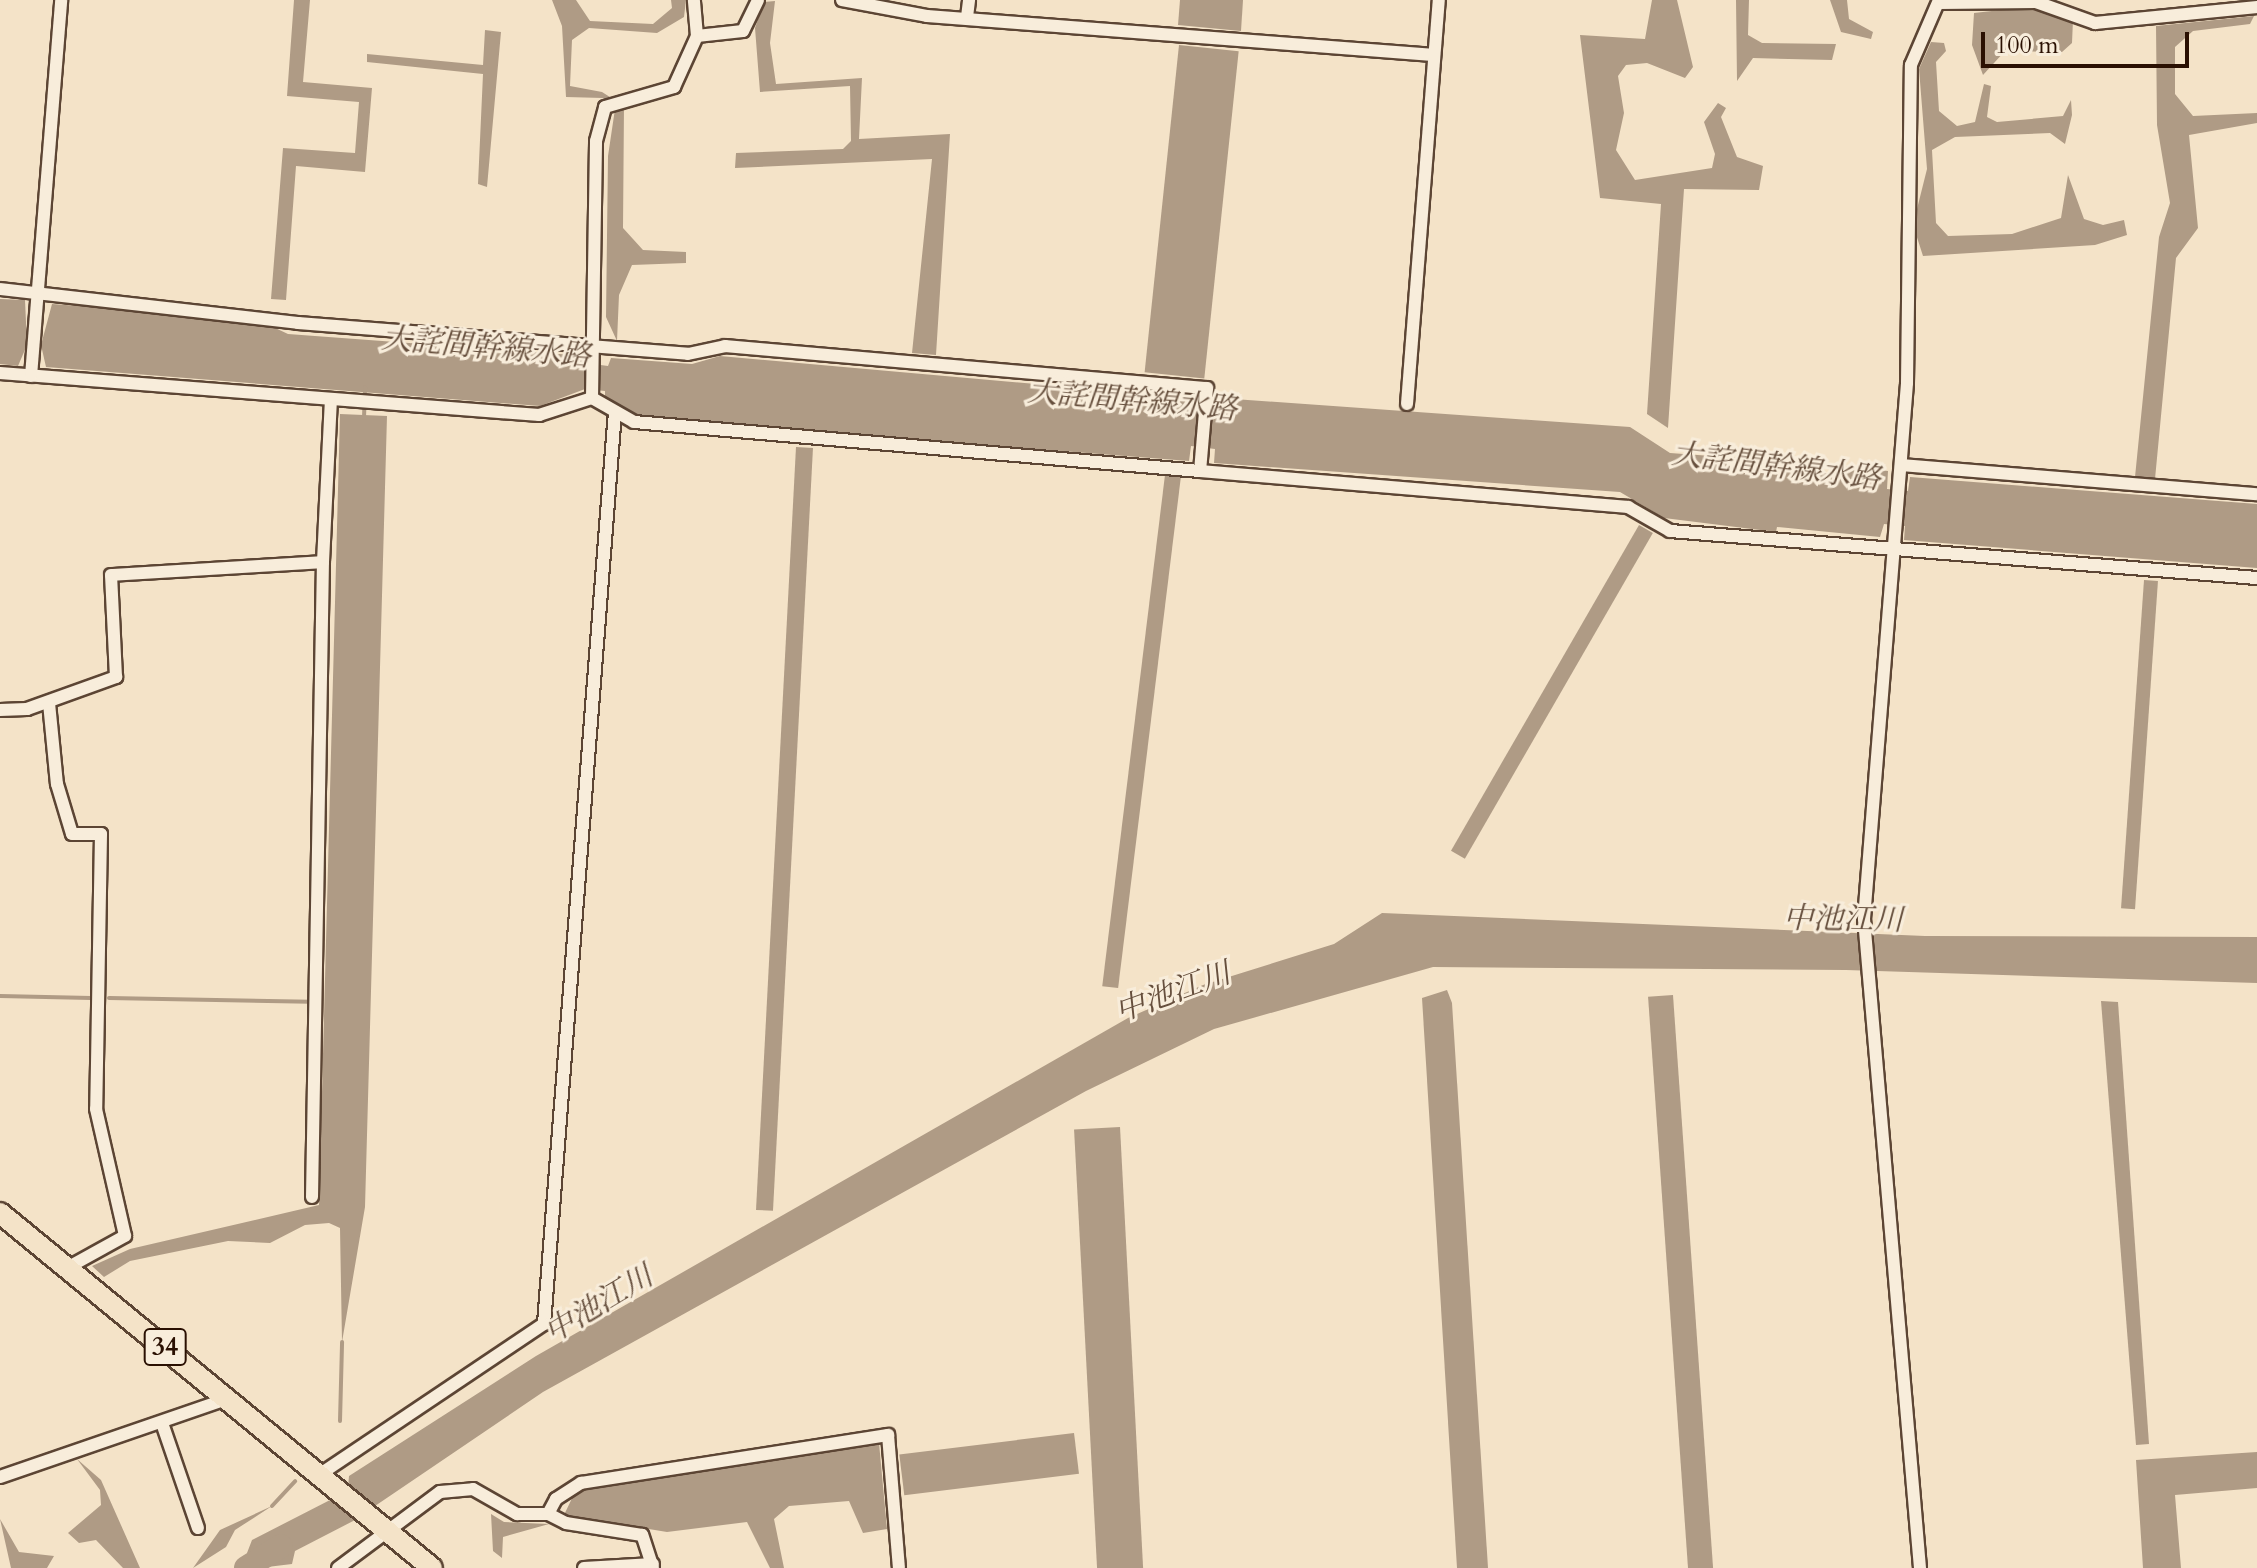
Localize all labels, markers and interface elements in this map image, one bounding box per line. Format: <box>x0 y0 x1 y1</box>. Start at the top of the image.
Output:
scale bar <box>1985 16 2193 66</box>
text: 100 m <box>1995 29 2059 62</box>
water label: 大詫間幹線水路 <box>380 321 592 375</box>
water label: 大詫間幹線水路 <box>1026 374 1238 428</box>
water label: 大詫間幹線水路 <box>1670 436 1882 498</box>
water label: 中池江川 <box>1783 901 1903 939</box>
water label: 中池江川 <box>1110 956 1236 1030</box>
water label: 中池江川 <box>538 1259 660 1351</box>
road number: 34 <box>143 1325 187 1369</box>

